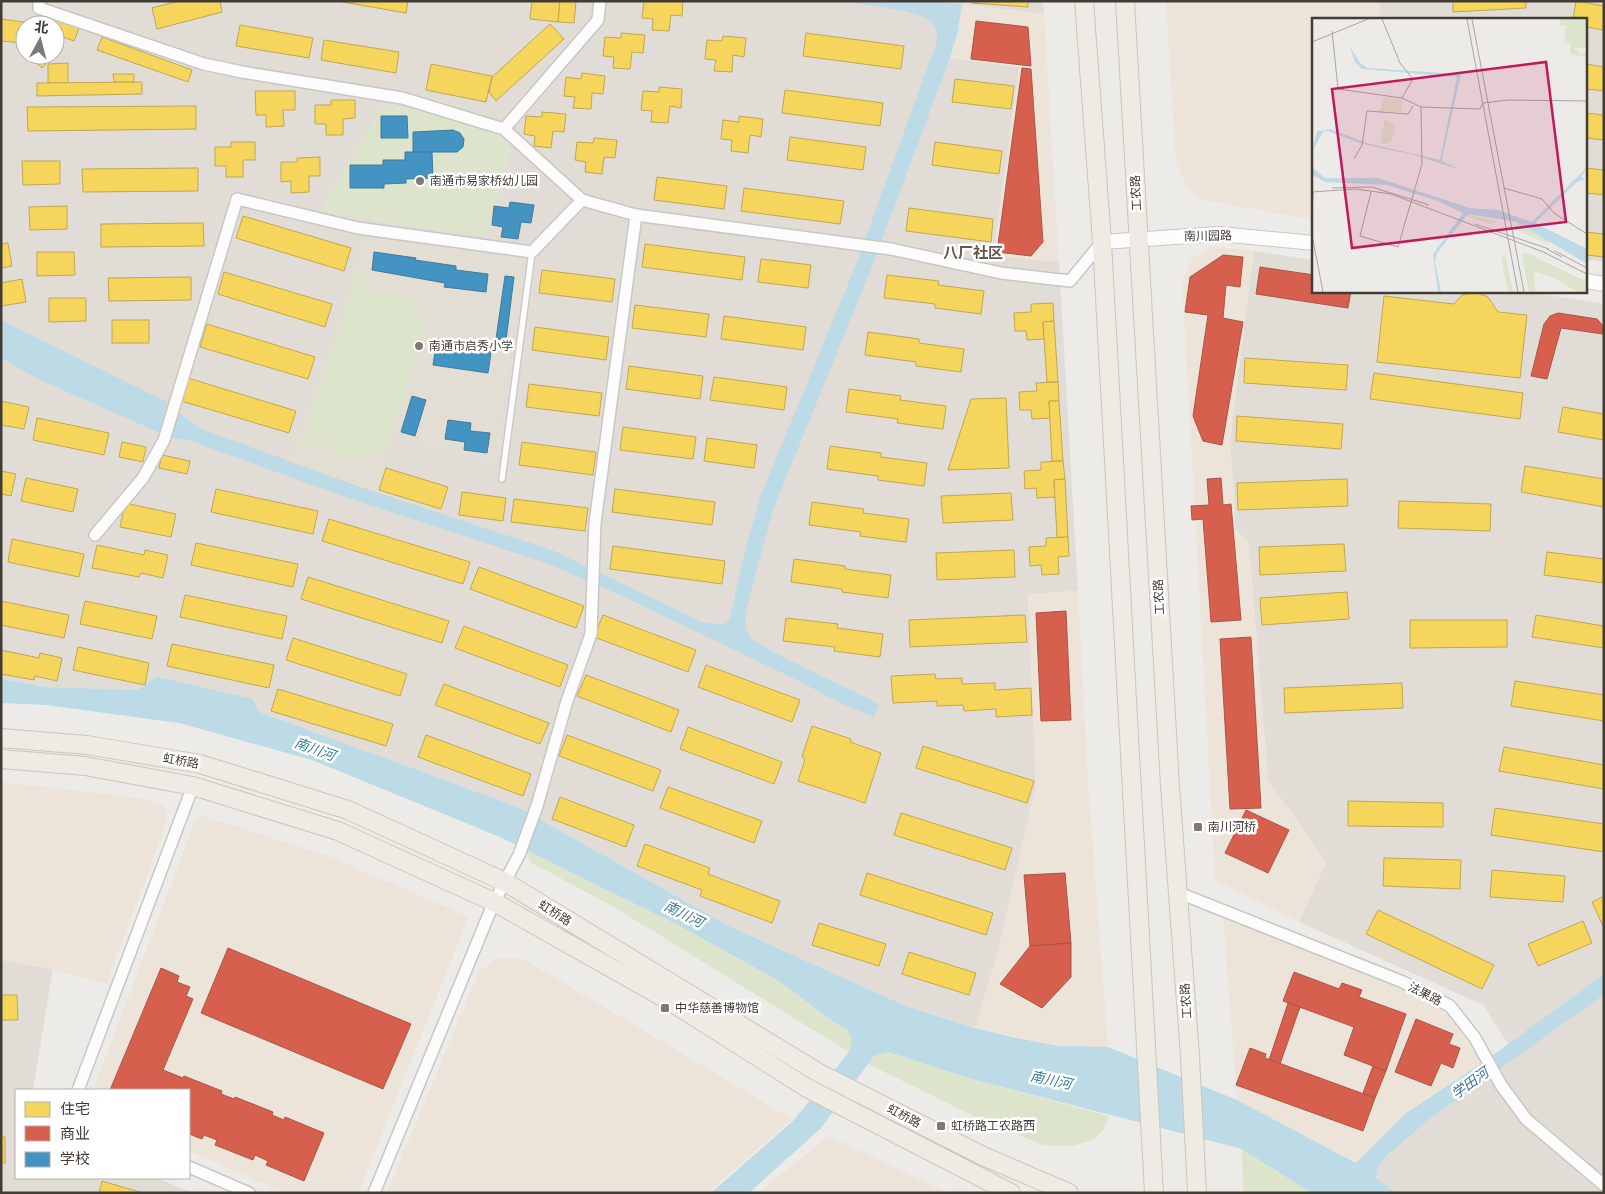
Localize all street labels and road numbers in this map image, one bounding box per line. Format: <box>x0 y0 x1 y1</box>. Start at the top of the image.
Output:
street label: 工农路 <box>1128 175 1145 211</box>
street label: 南川园路 <box>1184 229 1232 244</box>
street label: 工农路 <box>1151 579 1168 615</box>
street label: 虹桥路 <box>162 751 200 772</box>
street label: 虹桥路 <box>535 898 574 929</box>
street label: 法果路 <box>1405 980 1444 1009</box>
street label: 工农路 <box>1178 982 1195 1019</box>
street label: 虹桥路 <box>884 1101 923 1132</box>

